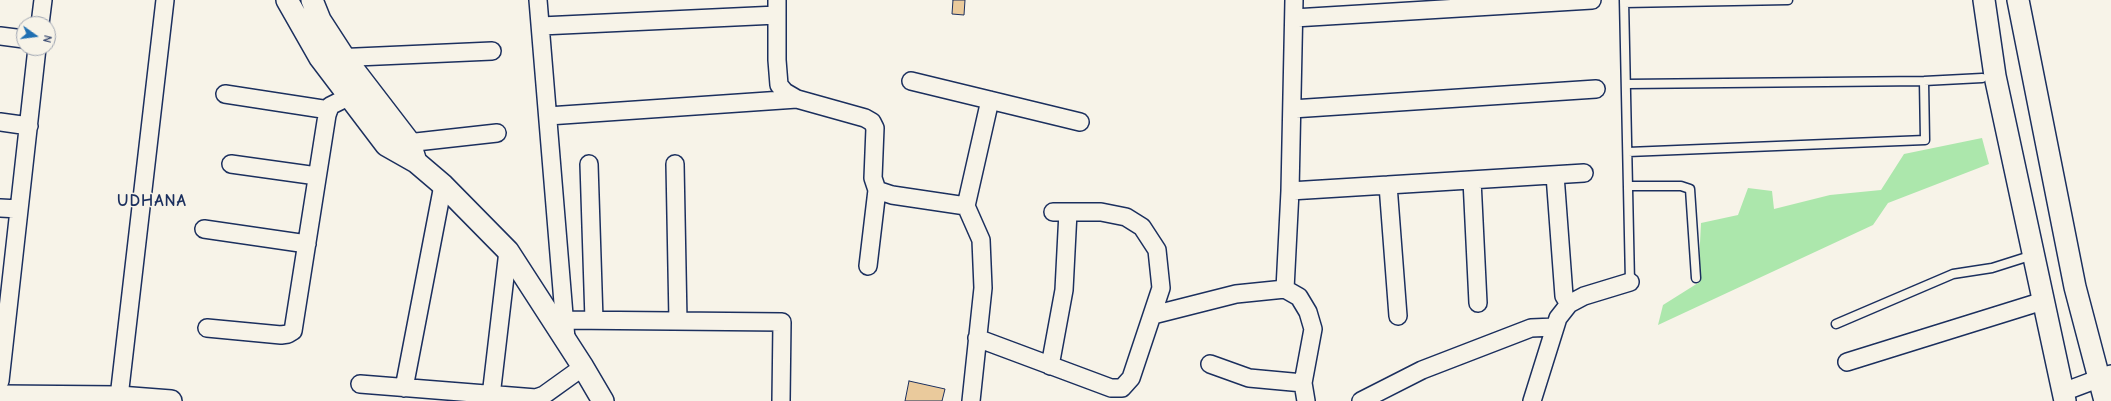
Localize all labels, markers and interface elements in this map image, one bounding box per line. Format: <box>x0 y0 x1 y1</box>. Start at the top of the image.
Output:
north arrow <box>16 16 56 56</box>
text: N <box>40 34 54 44</box>
district label: UDHANA <box>117 191 187 211</box>

